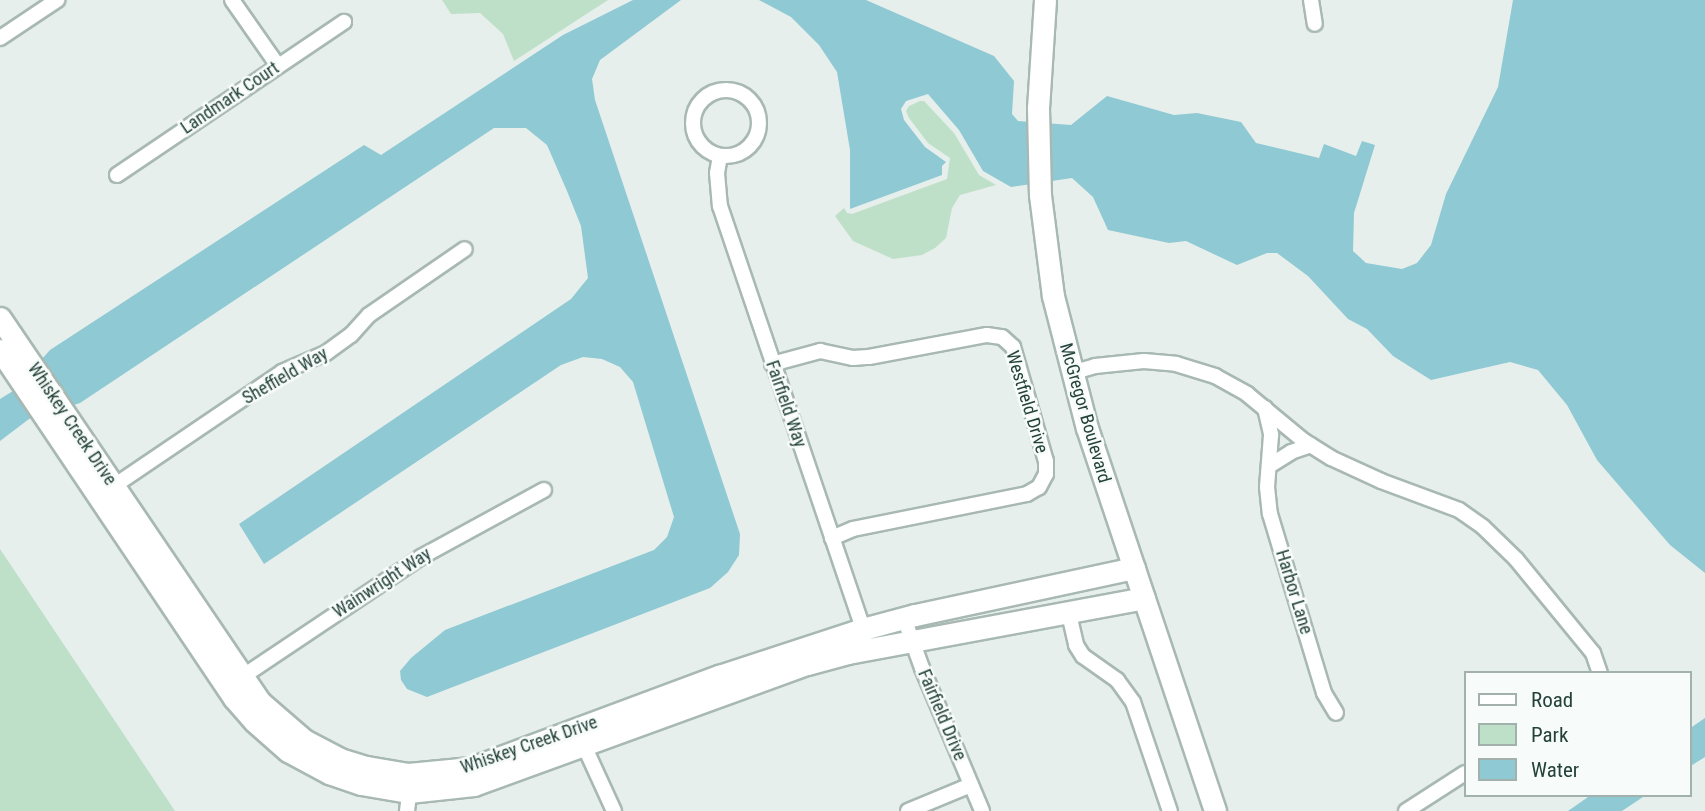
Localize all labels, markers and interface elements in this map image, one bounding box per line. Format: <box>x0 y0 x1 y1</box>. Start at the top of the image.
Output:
street label: Landmark Court <box>177 57 283 139</box>
street label: McGregor Boulevard <box>1055 341 1115 485</box>
street label: Sheffield Way <box>239 343 331 409</box>
street label: Westfield Drive <box>1001 348 1053 456</box>
street label: Fairfield Way <box>761 358 811 450</box>
street label: Whiskey Creek Drive <box>23 359 121 489</box>
street label: Wainwright Way <box>329 543 435 623</box>
street label: Harbor Lane <box>1271 547 1317 637</box>
street label: Fairfield Drive <box>913 666 971 764</box>
legend <box>1464 671 1691 797</box>
text: Road <box>1531 688 1573 712</box>
street label: Whiskey Creek Drive <box>458 711 600 779</box>
text: Park <box>1531 723 1568 747</box>
text: Water <box>1531 758 1579 782</box>

